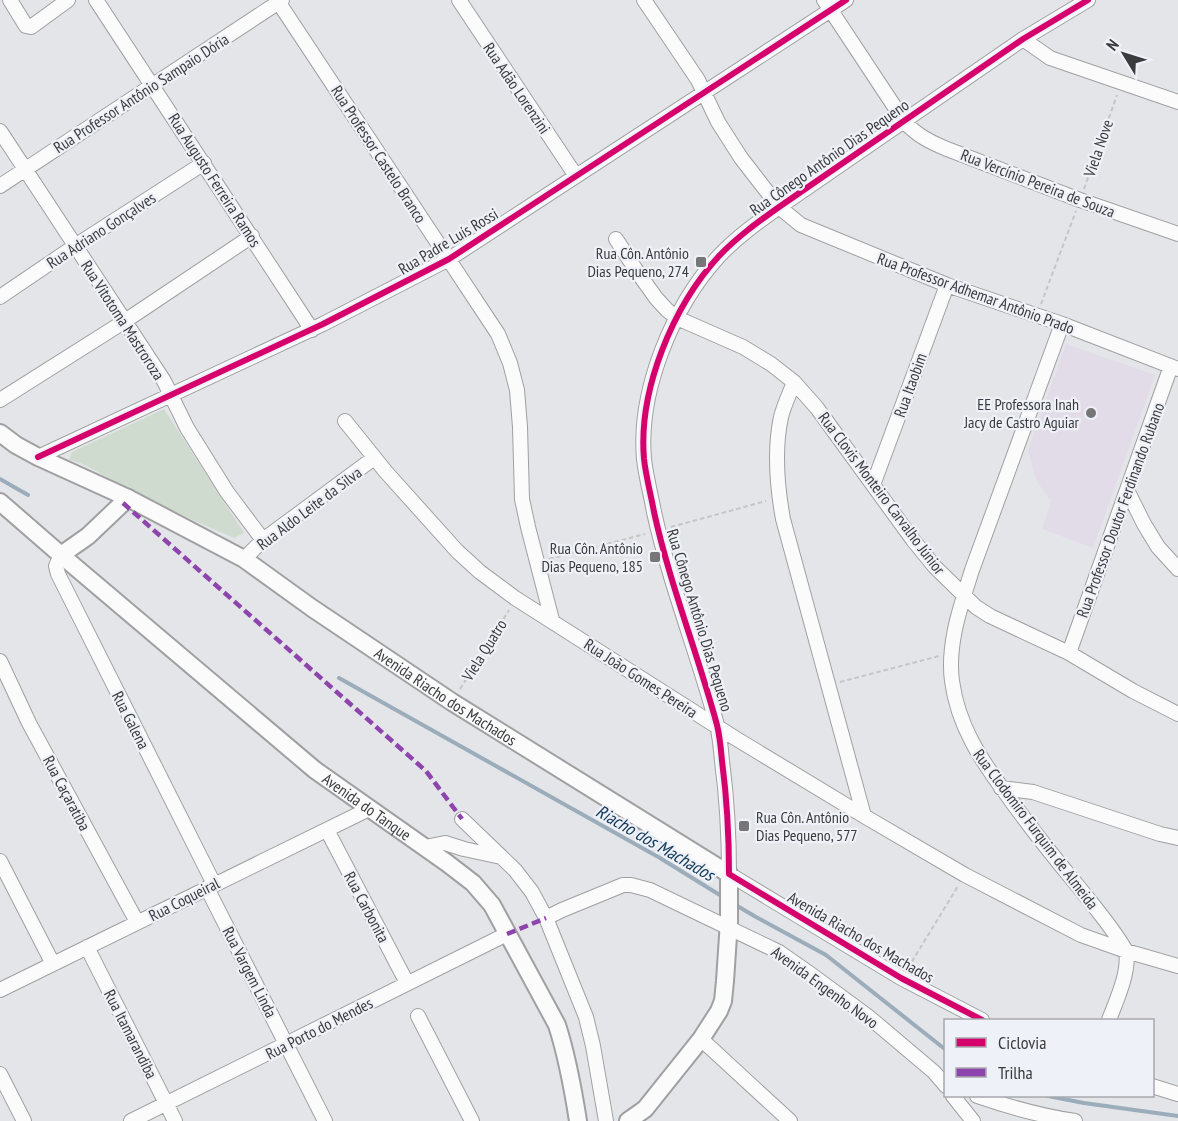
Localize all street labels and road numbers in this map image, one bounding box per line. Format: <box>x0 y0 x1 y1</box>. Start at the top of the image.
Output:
street label: Rua Professor Antônio Sampaio Dória <box>50 29 232 157</box>
street label: Rua Adão Lorenzini <box>479 39 555 137</box>
street label: Rua Professor Castelo Branco <box>327 81 431 227</box>
street label: Rua Cônego Antônio Dias Pequeno <box>746 94 913 220</box>
street label: Rua Augusto Ferreira Ramos <box>164 109 266 251</box>
street label: Viela Nove <box>1079 117 1117 180</box>
street label: Rua Vercínio Pereira de Souza <box>958 144 1118 222</box>
street label: Rua Adriano Gonçalves <box>43 187 159 273</box>
street label: Rua Padre Luís Rossi <box>395 203 501 279</box>
street label: Rua Professor Adhemar Antônio Prado <box>875 248 1077 338</box>
street label: Rua Vitotoma Mastroroza <box>77 256 169 384</box>
street label: Rua Itaobim <box>889 350 931 420</box>
street label: Rua Professor Doutor Ferdinando Rubano <box>1072 400 1168 620</box>
street label: Rua Clovis Monteiro Carvalho Júnior <box>814 408 950 579</box>
street label: Rua Aldo Leite da Silva <box>253 462 365 554</box>
street label: Rua Cônego Antônio Dias Pequeno <box>663 526 737 714</box>
street label: Viela Quatro <box>457 615 511 685</box>
street label: Rua João Gomes Pereira <box>581 634 701 722</box>
street label: Avenida Riacho dos Machados <box>371 643 520 750</box>
street label: Rua Galena <box>108 688 154 752</box>
street label: Rua Clodomiro Furquim de Almeida <box>969 745 1103 913</box>
street label: Rua Caçaratiba <box>39 752 95 834</box>
street label: Avenida do Tanque <box>319 768 415 845</box>
street label: Rua Carbonita <box>340 868 394 946</box>
street label: Rua Coqueiral <box>145 873 223 925</box>
street label: Avenida Riacho dos Machados <box>784 887 938 987</box>
street label: Rua Vargem Linda <box>219 923 281 1021</box>
street label: Avenida Engenho Novo <box>768 941 882 1033</box>
street label: Rua Itamarandiba <box>100 986 162 1082</box>
street label: Rua Porto do Mendes <box>262 992 376 1064</box>

